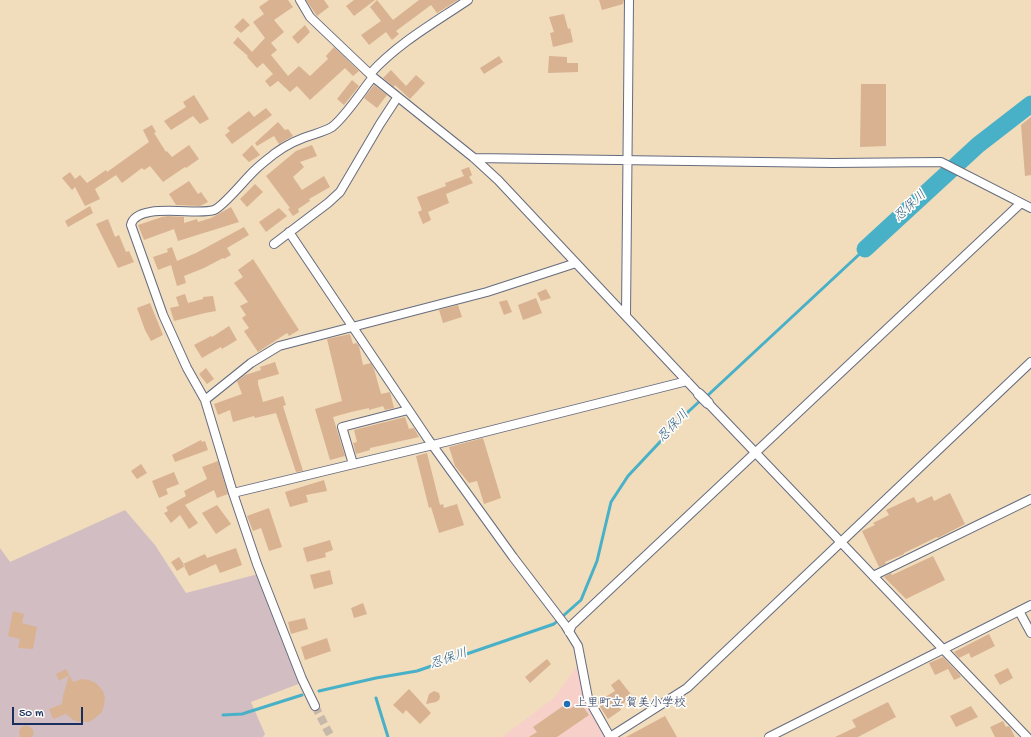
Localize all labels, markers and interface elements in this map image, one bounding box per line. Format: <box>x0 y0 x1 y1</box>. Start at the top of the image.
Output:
water label: 忍保川 <box>891 188 931 226</box>
water label: 忍保川 <box>655 408 693 446</box>
water label: 忍保川 <box>428 646 470 674</box>
place label: 上里町立 賀美小学校 <box>575 697 686 711</box>
scale bar <box>14 699 85 725</box>
marker: 上里町立 賀美小学校 <box>562 699 572 709</box>
text: 50 m <box>19 707 44 721</box>

